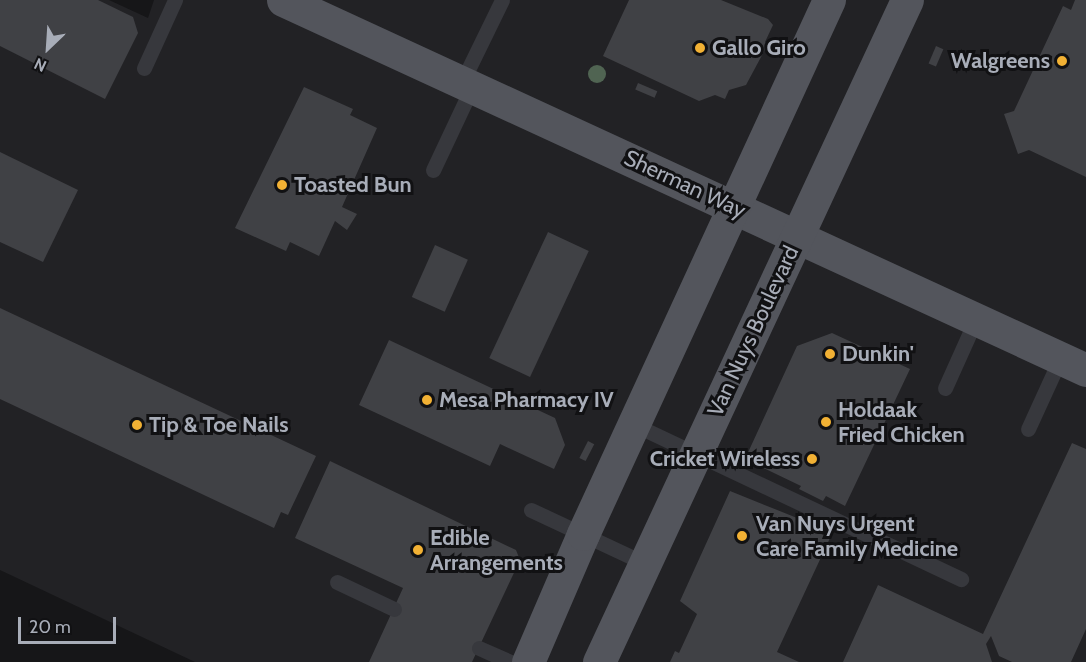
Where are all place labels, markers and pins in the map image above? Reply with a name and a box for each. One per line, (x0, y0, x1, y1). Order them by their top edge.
place label: Gallo Giro (712, 35, 806, 61)
marker: Gallo Giro (693, 41, 707, 55)
place label: Walgreens (951, 48, 1050, 74)
marker: Walgreens (1055, 54, 1069, 68)
place label: Toasted Bun (294, 172, 412, 198)
marker: Toasted Bun (275, 178, 289, 192)
place label: Dunkin' (842, 341, 914, 367)
marker: Dunkin' (823, 347, 837, 361)
place label: Mesa Pharmacy IV (439, 387, 614, 413)
marker: Mesa Pharmacy IV (420, 393, 434, 407)
place label: Holdaak Fried Chicken (838, 396, 965, 448)
place label: Tip & Toe Nails (149, 412, 289, 438)
marker: Holdaak Fried Chicken (819, 415, 833, 429)
marker: Tip & Toe Nails (130, 418, 144, 432)
place label: Cricket Wireless (650, 446, 800, 472)
marker: Cricket Wireless (805, 452, 819, 466)
place label: Van Nuys Urgent Care Family Medicine (756, 510, 958, 562)
place label: Edible Arrangements (430, 524, 563, 576)
marker: Van Nuys Urgent Care Family Medicine (733, 527, 751, 545)
marker: Edible Arrangements (411, 543, 425, 557)

